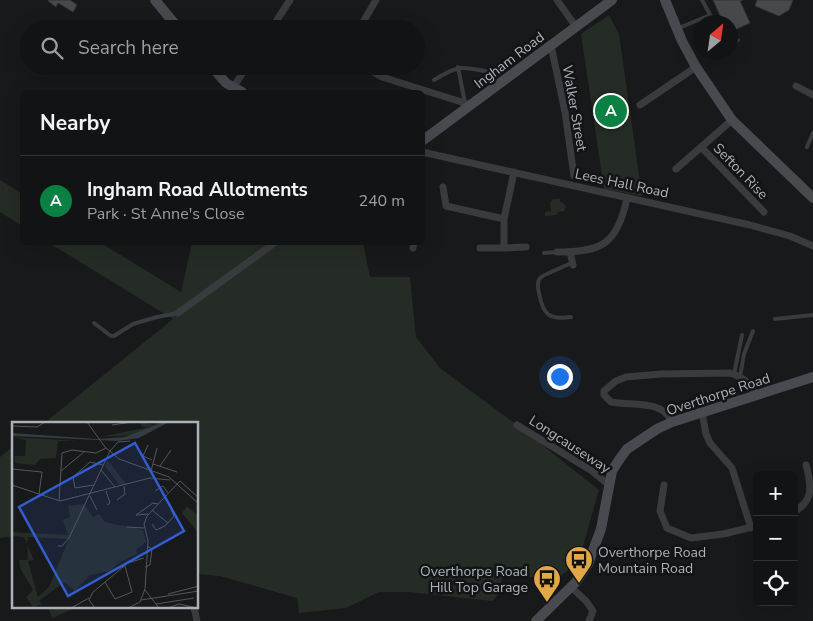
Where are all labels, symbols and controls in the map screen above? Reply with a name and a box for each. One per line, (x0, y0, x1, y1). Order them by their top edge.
north arrow (693, 15, 738, 60)
search box (20, 20, 425, 75)
street label: Ingham Road (470, 28, 548, 93)
icon: search (38, 34, 66, 62)
text: Search here (78, 35, 179, 61)
street label: Walker Street (558, 63, 591, 153)
pin: A (595, 92, 627, 130)
text: Nearby (40, 109, 110, 137)
street label: Sefton Rise (709, 139, 772, 204)
street label: Lees Hall Road (573, 164, 670, 203)
text: Ingham Road Allotments (87, 177, 308, 203)
text: A (50, 190, 62, 212)
text: 240 m (358, 190, 405, 212)
text: Park · St Anne's Close (87, 203, 245, 225)
your location (547, 364, 573, 390)
street label: Overthorpe Road (664, 369, 772, 420)
street label: Longcauseway (525, 411, 615, 478)
inset map (12, 422, 199, 608)
map controls (753, 471, 798, 606)
button: + (753, 471, 798, 516)
button: − (753, 516, 798, 561)
place label: Overthorpe Road Mountain Road (598, 543, 706, 578)
bus stop icon: Overthorpe Road Mountain Road (564, 545, 594, 584)
button: locate (753, 561, 798, 606)
place label: Overthorpe Road Hill Top Garage (420, 562, 528, 597)
bus stop icon: Overthorpe Road Hill Top Garage (532, 564, 562, 603)

